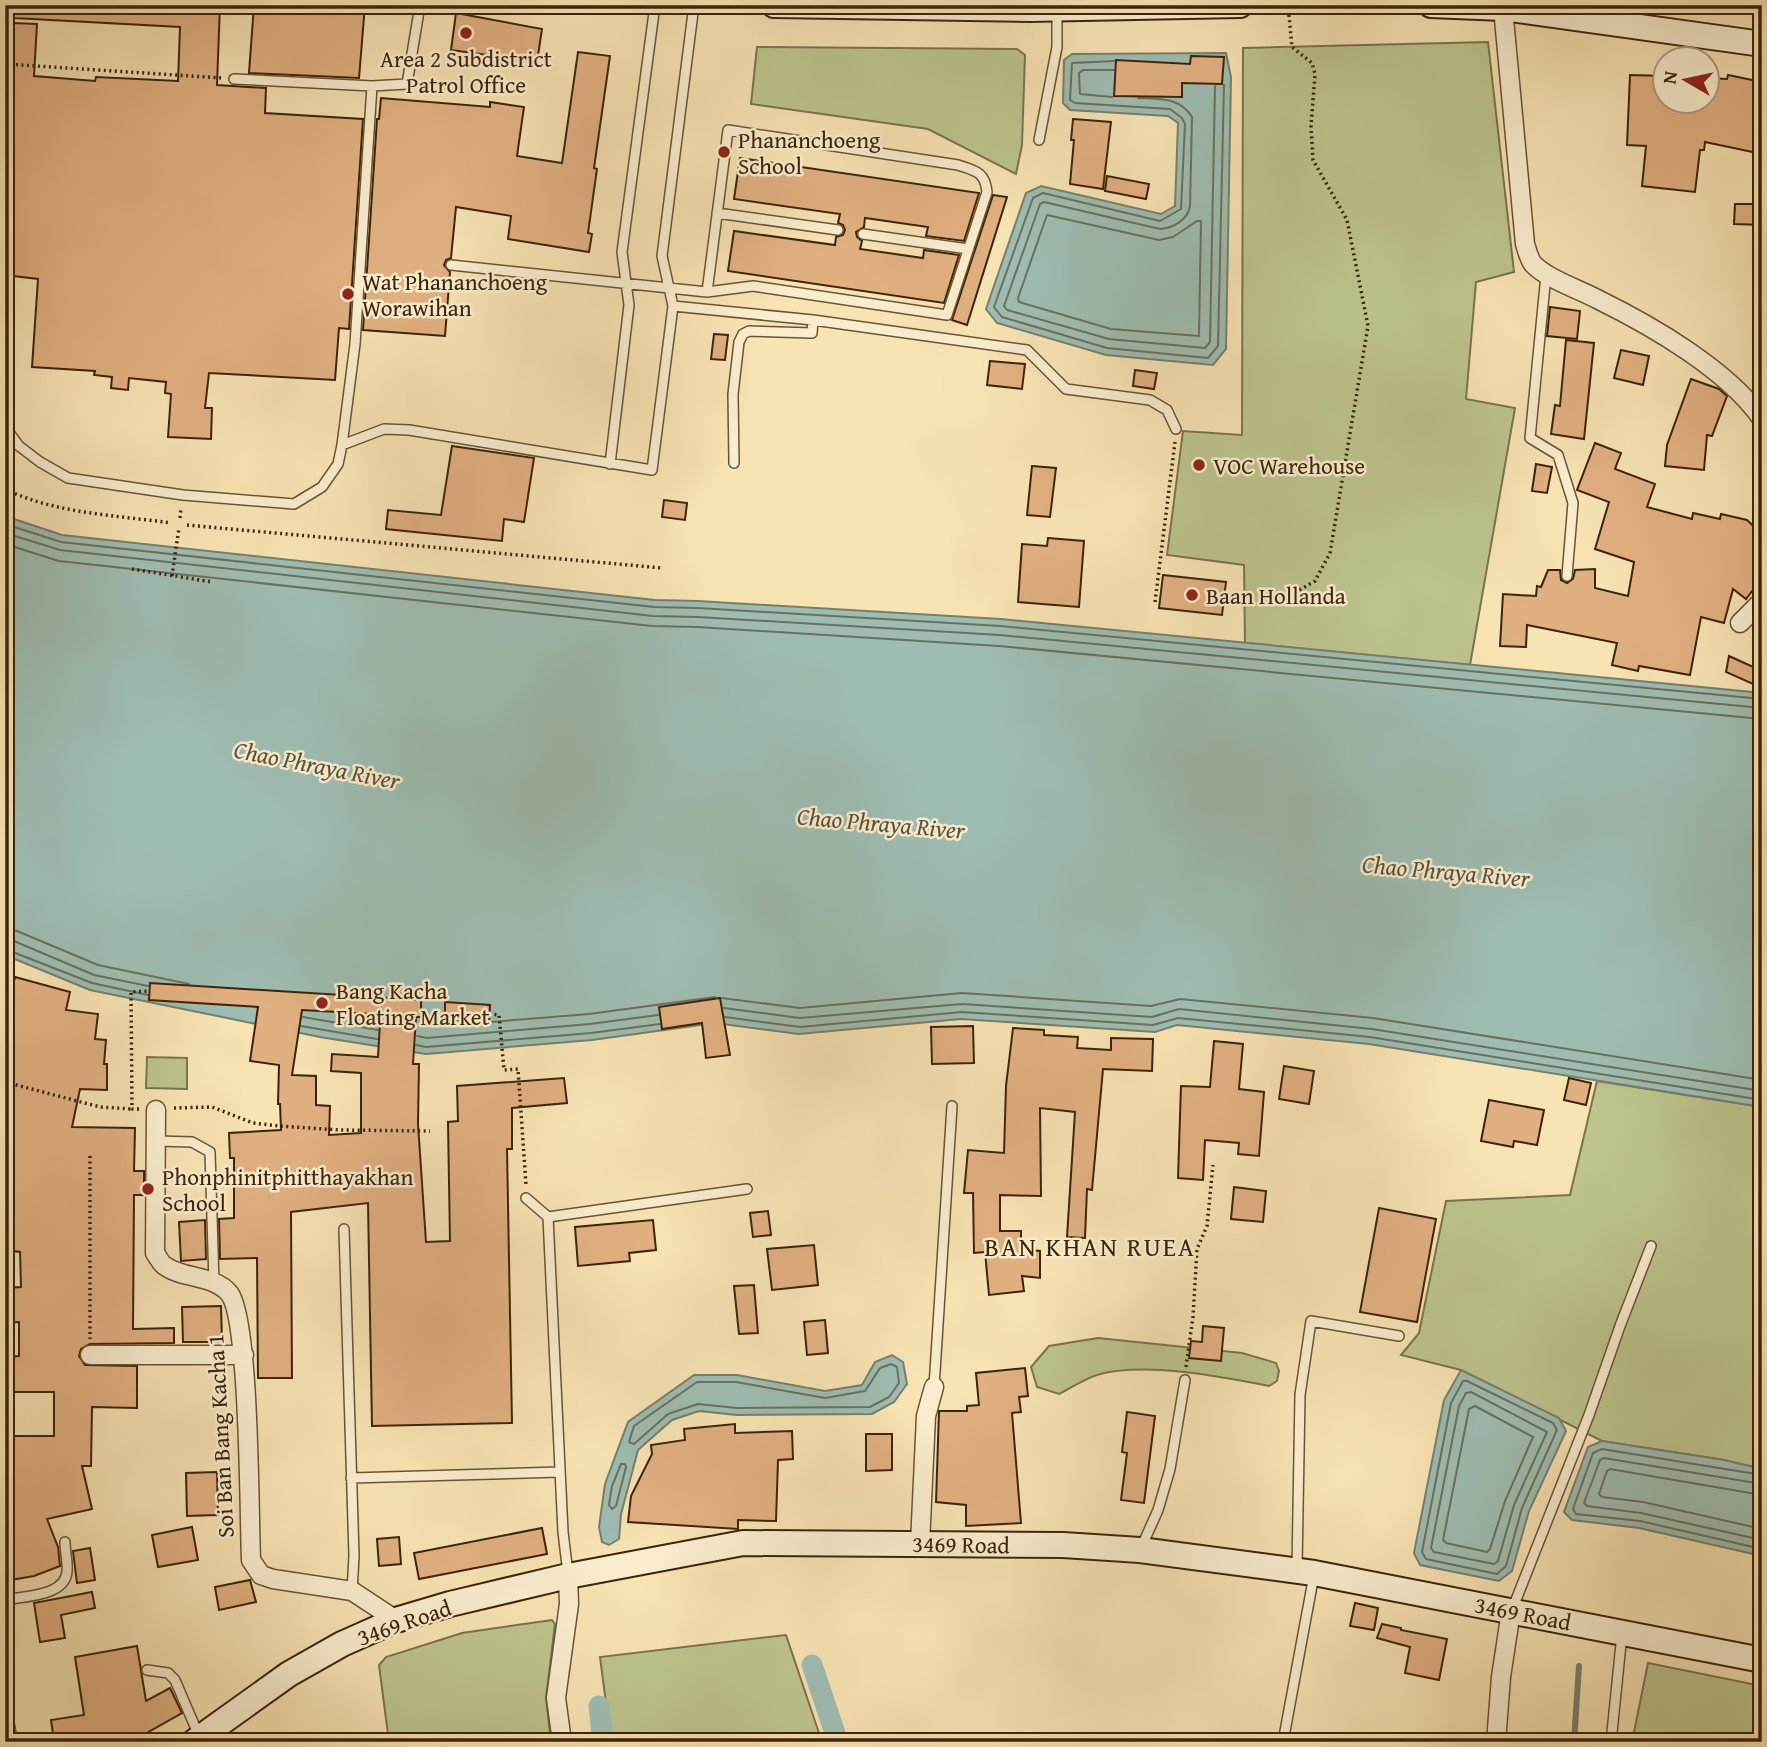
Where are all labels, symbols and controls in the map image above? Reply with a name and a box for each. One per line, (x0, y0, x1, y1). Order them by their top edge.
marker: Area 2 Subdistrict Patrol Office (458, 25, 474, 41)
place label: Area 2 Subdistrict Patrol Office (380, 42, 552, 101)
north arrow (1652, 46, 1722, 116)
text: N (1654, 69, 1684, 86)
place label: Phananchoeng School (738, 123, 881, 182)
marker: Phananchoeng School (716, 144, 732, 160)
place label: Wat Phananchoeng Worawihan (362, 265, 548, 324)
marker: Wat Phananchoeng Worawihan (340, 286, 356, 302)
place label: VOC Warehouse (1213, 449, 1365, 482)
marker: VOC Warehouse (1191, 457, 1207, 473)
place label: Baan Hollanda (1206, 579, 1346, 612)
marker: Baan Hollanda (1184, 587, 1200, 603)
water label: Chao Phraya River (231, 732, 404, 798)
water label: Chao Phraya River (796, 798, 967, 848)
water label: Chao Phraya River (1361, 846, 1532, 896)
place label: Bang Kacha Floating Market (336, 974, 490, 1033)
marker: Bang Kacha Floating Market (314, 995, 330, 1011)
place label: Phonphinitphitthayakhan School (162, 1160, 413, 1219)
marker: Phonphinitphitthayakhan School (140, 1181, 156, 1197)
district label: BAN KHAN RUEA (984, 1227, 1196, 1266)
street label: Soi Ban Bang Kacha 1 (198, 1333, 242, 1539)
street label: 3469 Road (912, 1527, 1011, 1561)
street label: 3469 Road (1472, 1588, 1575, 1639)
street label: 3469 Road (353, 1590, 456, 1653)

